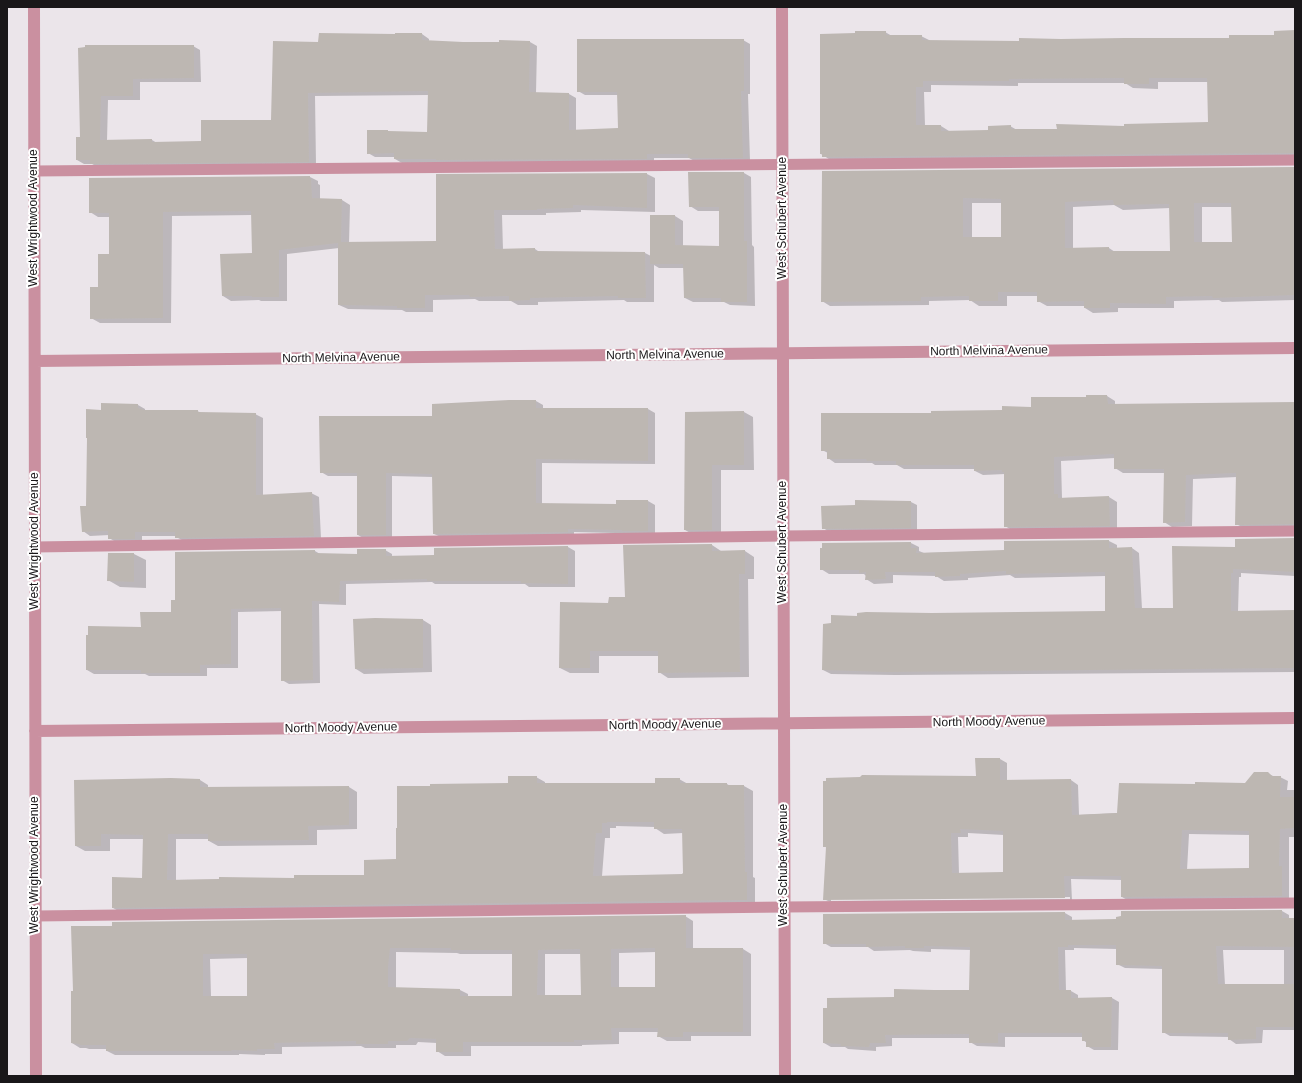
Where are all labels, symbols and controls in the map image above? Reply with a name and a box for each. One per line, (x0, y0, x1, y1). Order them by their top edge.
street label: West Wrightwood Avenue (27, 149, 41, 287)
street label: West Schubert Avenue (776, 157, 790, 279)
street label: North Melvina Avenue (930, 343, 1048, 359)
street label: North Melvina Avenue (606, 347, 724, 363)
street label: North Melvina Avenue (282, 350, 400, 366)
street label: West Wrightwood Avenue (28, 472, 42, 610)
street label: West Schubert Avenue (776, 481, 790, 603)
street label: North Moody Avenue (933, 714, 1045, 730)
street label: North Moody Avenue (609, 717, 721, 733)
street label: North Moody Avenue (285, 720, 397, 736)
street label: West Wrightwood Avenue (28, 796, 42, 934)
street label: West Schubert Avenue (777, 804, 791, 926)

